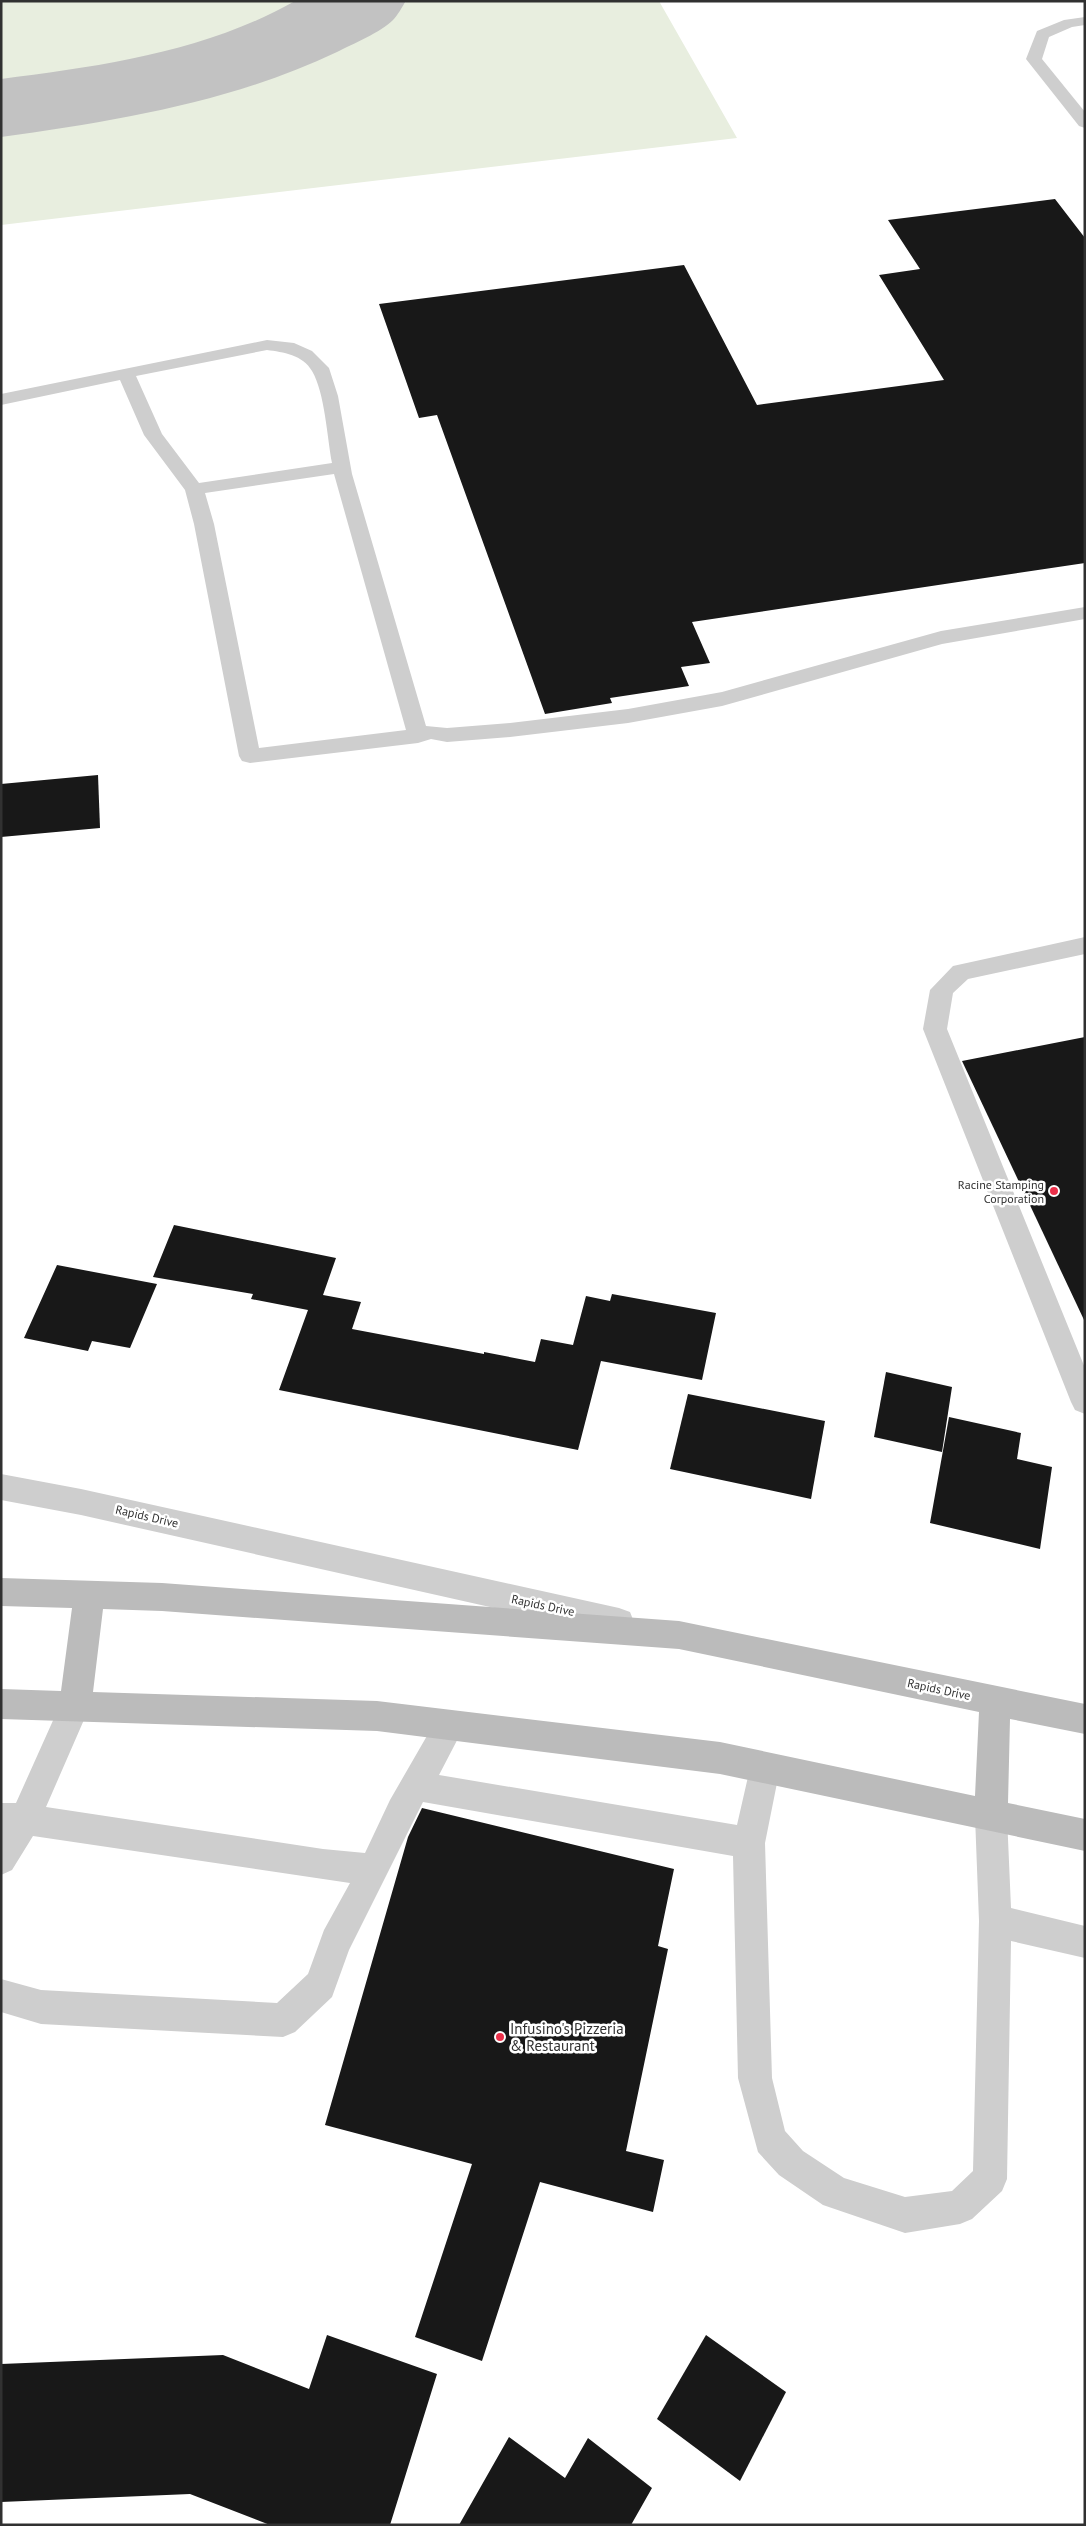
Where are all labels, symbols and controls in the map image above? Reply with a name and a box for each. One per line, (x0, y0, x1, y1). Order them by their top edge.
place label: Racine Stamping Corporation (958, 1177, 1044, 1206)
marker: Racine Stamping Corporation (1048, 1185, 1060, 1197)
street label: Rapids Drive (114, 1501, 180, 1531)
street label: Rapids Drive (510, 1591, 576, 1619)
street label: Rapids Drive (906, 1675, 972, 1703)
place label: Infusino's Pizzeria & Restaurant (510, 2019, 624, 2055)
marker: Infusino's Pizzeria & Restaurant (494, 2031, 506, 2043)

